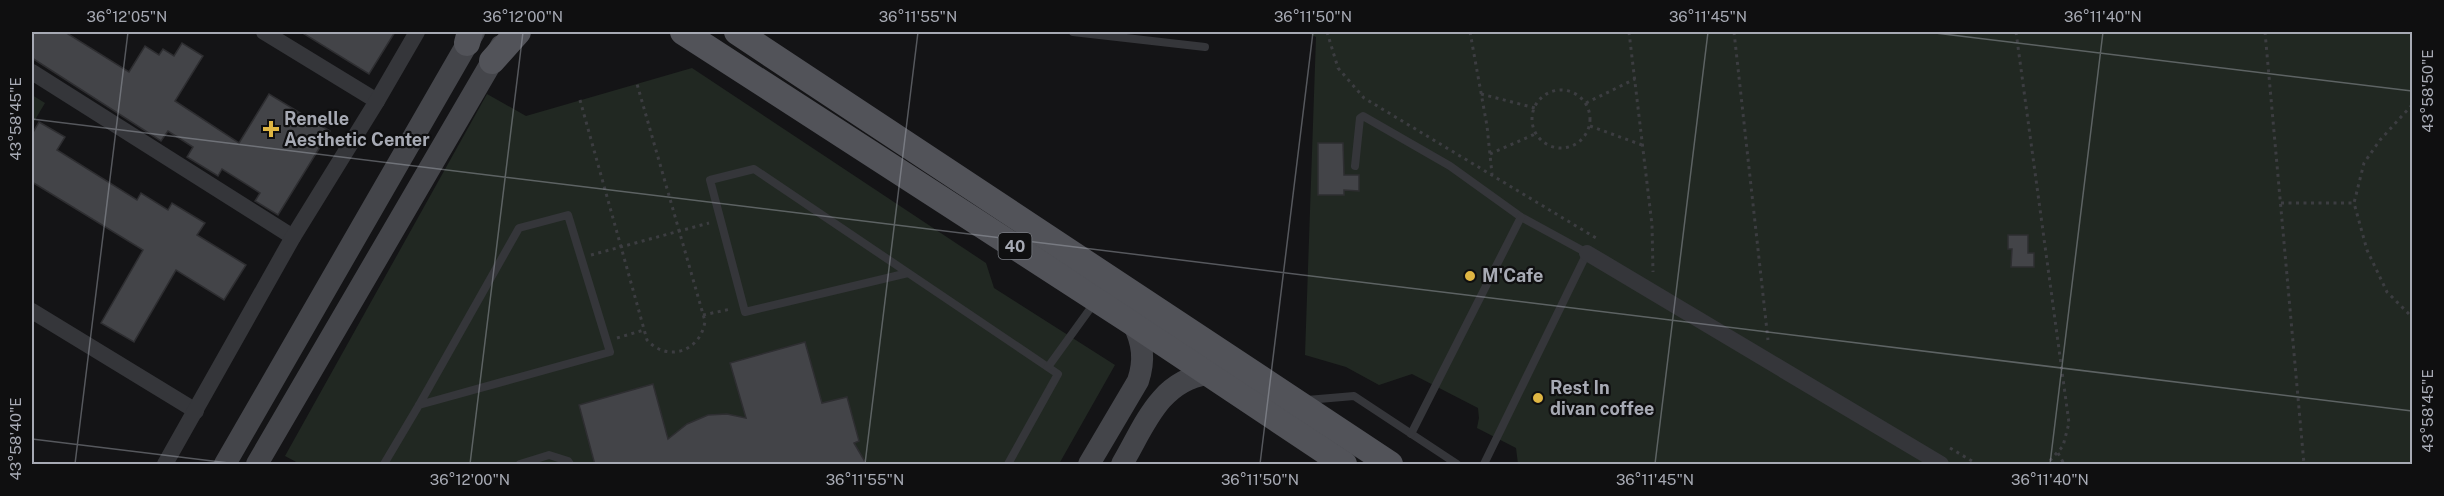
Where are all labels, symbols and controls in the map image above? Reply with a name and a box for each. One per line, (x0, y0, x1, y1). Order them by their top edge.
text: 36°12'05"N (87, 8, 167, 25)
text: 36°12'00"N (483, 8, 563, 25)
text: 36°11'55"N (879, 8, 957, 25)
text: 36°11'50"N (1274, 8, 1352, 25)
text: 36°11'45"N (1669, 8, 1747, 25)
text: 36°11'40"N (2064, 8, 2142, 25)
text: 43°58'50"E (2419, 49, 2436, 133)
text: 43°58'45"E (7, 77, 24, 161)
place label: Renelle Aesthetic Center (284, 108, 430, 150)
marker: Renelle Aesthetic Center (262, 120, 280, 138)
road number: 40 (998, 233, 1032, 259)
place label: M'Cafe (1482, 265, 1543, 286)
marker: M'Cafe (1463, 269, 1477, 283)
text: 43°58'45"E (2419, 369, 2436, 453)
place label: Rest In divan coffee (1550, 377, 1654, 419)
marker: Rest In divan coffee (1531, 391, 1545, 405)
text: 43°58'40"E (7, 397, 24, 481)
text: 36°12'00"N (430, 471, 510, 488)
text: 36°11'55"N (826, 471, 904, 488)
text: 36°11'50"N (1221, 471, 1299, 488)
text: 36°11'45"N (1616, 471, 1694, 488)
text: 36°11'40"N (2011, 471, 2089, 488)

